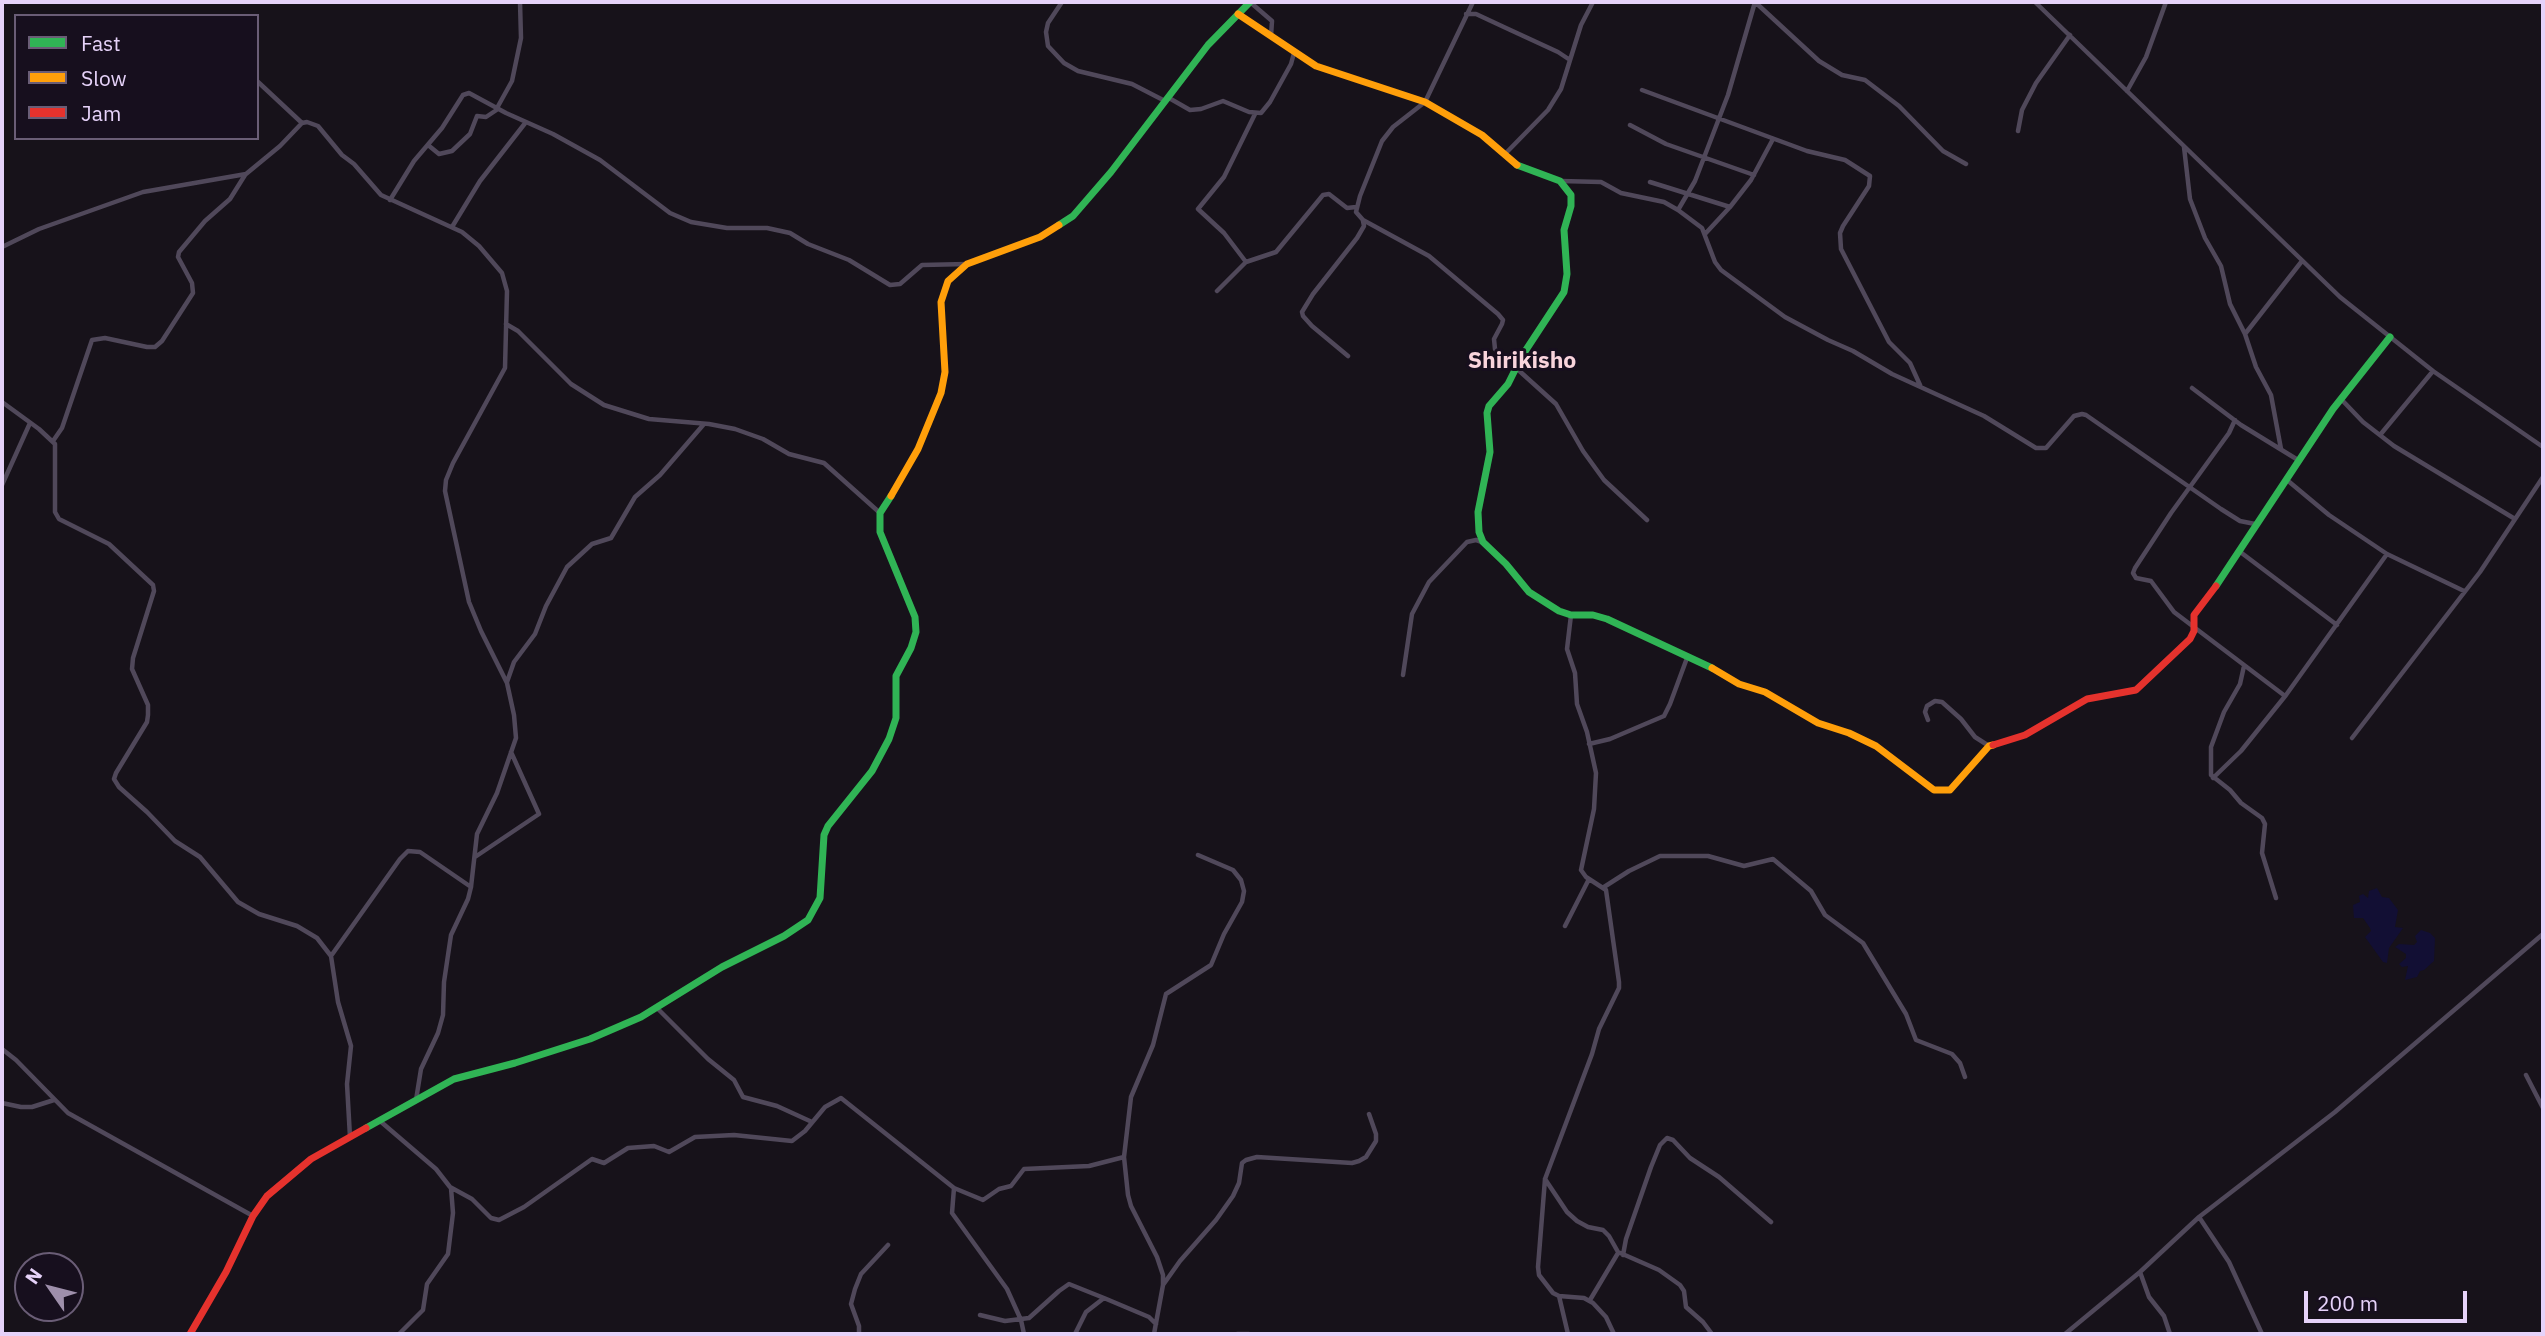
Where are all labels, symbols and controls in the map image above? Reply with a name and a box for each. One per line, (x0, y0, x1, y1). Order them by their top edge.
legend (14, 14, 259, 140)
text: Fast (81, 29, 121, 57)
text: Slow (81, 64, 127, 92)
text: Jam (81, 99, 121, 127)
district label: Shirikisho (1468, 347, 1576, 375)
north arrow (14, 1252, 84, 1322)
text: N (20, 1264, 47, 1289)
scale bar (2307, 1276, 2470, 1320)
text: 200 m (2317, 1289, 2378, 1317)

